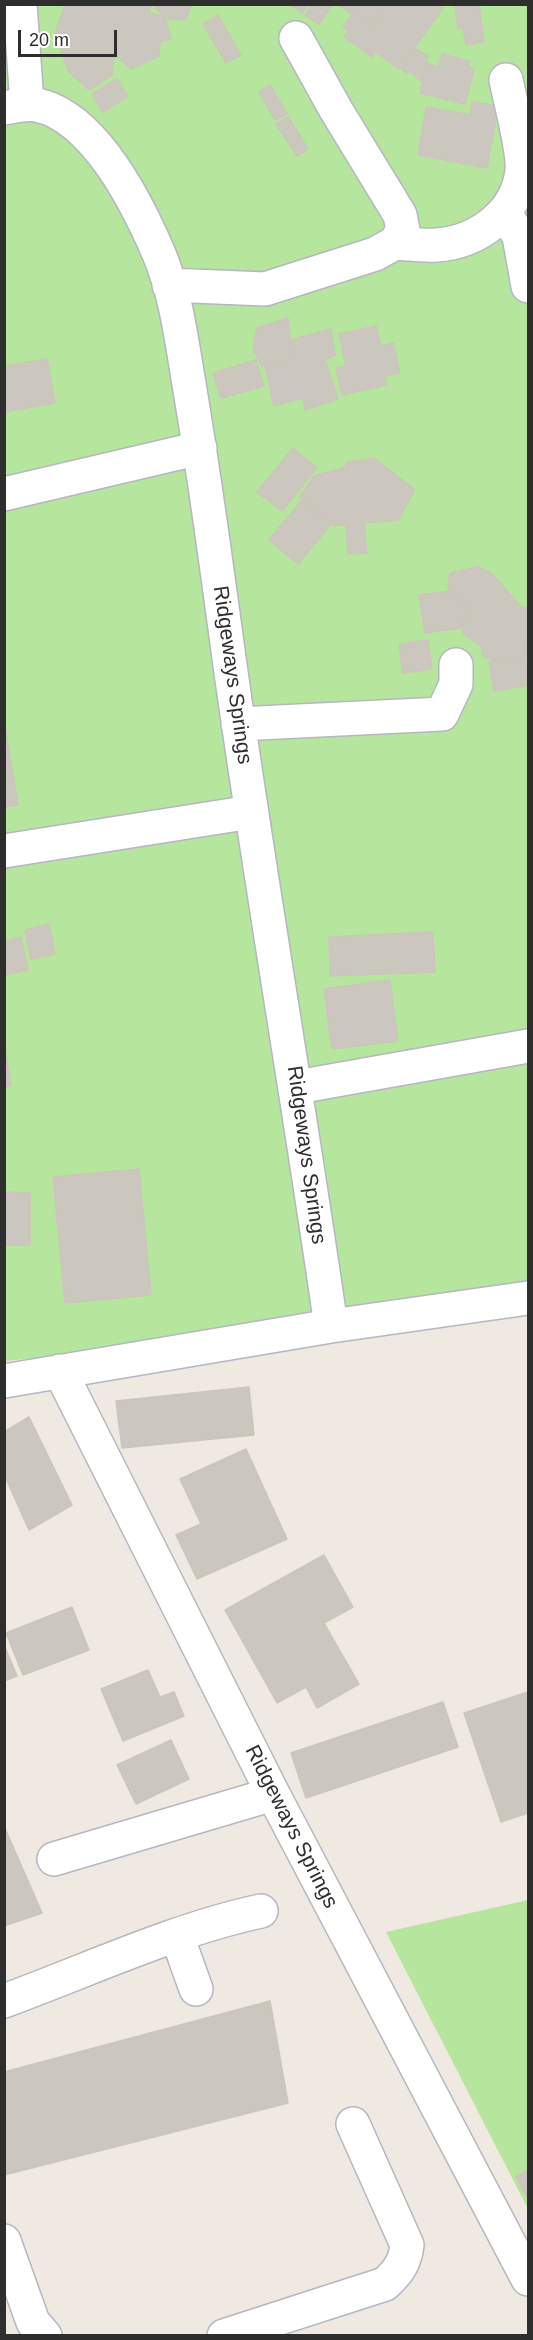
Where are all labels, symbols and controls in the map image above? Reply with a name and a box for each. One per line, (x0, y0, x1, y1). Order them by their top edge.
scale bar (21, 18, 120, 56)
text: 20 m (29, 30, 69, 50)
street label: Ridgeways Springs (207, 584, 257, 766)
street label: Ridgeways Springs (281, 1064, 331, 1246)
street label: Ridgeways Springs (239, 1741, 343, 1913)

